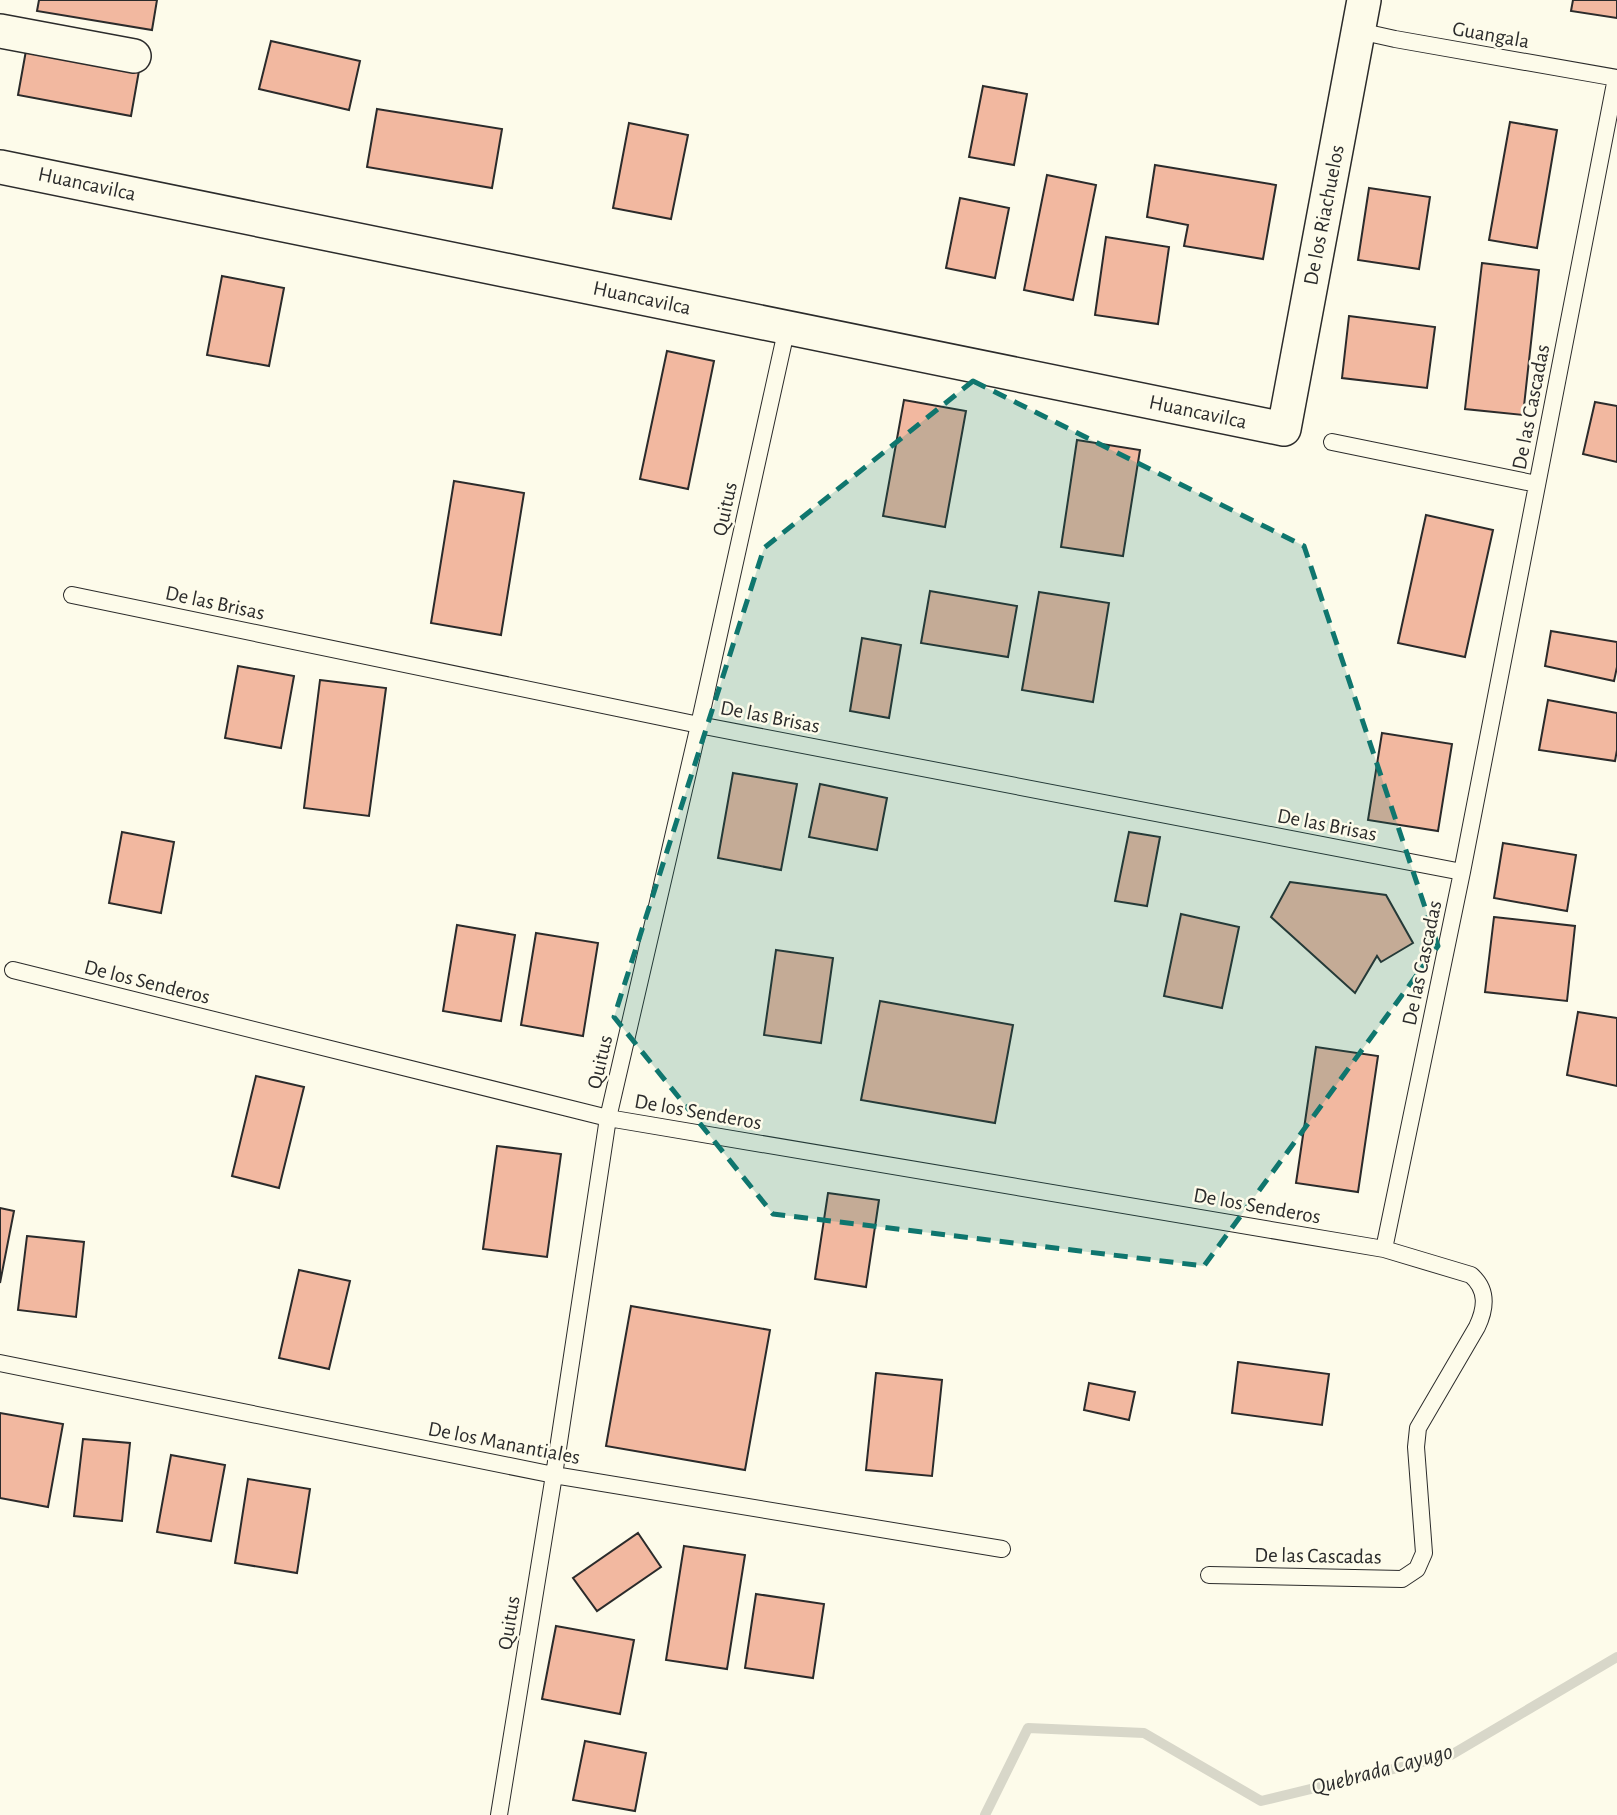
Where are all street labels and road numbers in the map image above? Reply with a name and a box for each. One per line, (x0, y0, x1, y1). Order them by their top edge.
street label: Guangala (1451, 18, 1531, 52)
street label: De los Riachuelos (1300, 143, 1348, 287)
street label: Huancavilca (36, 163, 138, 205)
street label: Huancavilca (591, 277, 693, 319)
street label: De las Cascadas (1509, 343, 1553, 471)
street label: Huancavilca (1147, 391, 1249, 433)
street label: Quitus (709, 480, 741, 538)
street label: De las Brisas (163, 582, 267, 624)
street label: De las Brisas (718, 697, 822, 737)
street label: De las Brisas (1275, 805, 1379, 845)
street label: De las Cascadas (1399, 899, 1445, 1027)
street label: De los Senderos (82, 956, 212, 1008)
street label: Quitus (584, 1033, 616, 1091)
street label: De los Senderos (633, 1090, 763, 1134)
street label: De los Senderos (1192, 1184, 1322, 1228)
street label: De los Manantiales (426, 1418, 582, 1468)
street label: De las Cascadas (1254, 1544, 1382, 1568)
street label: Quitus (494, 1594, 524, 1652)

